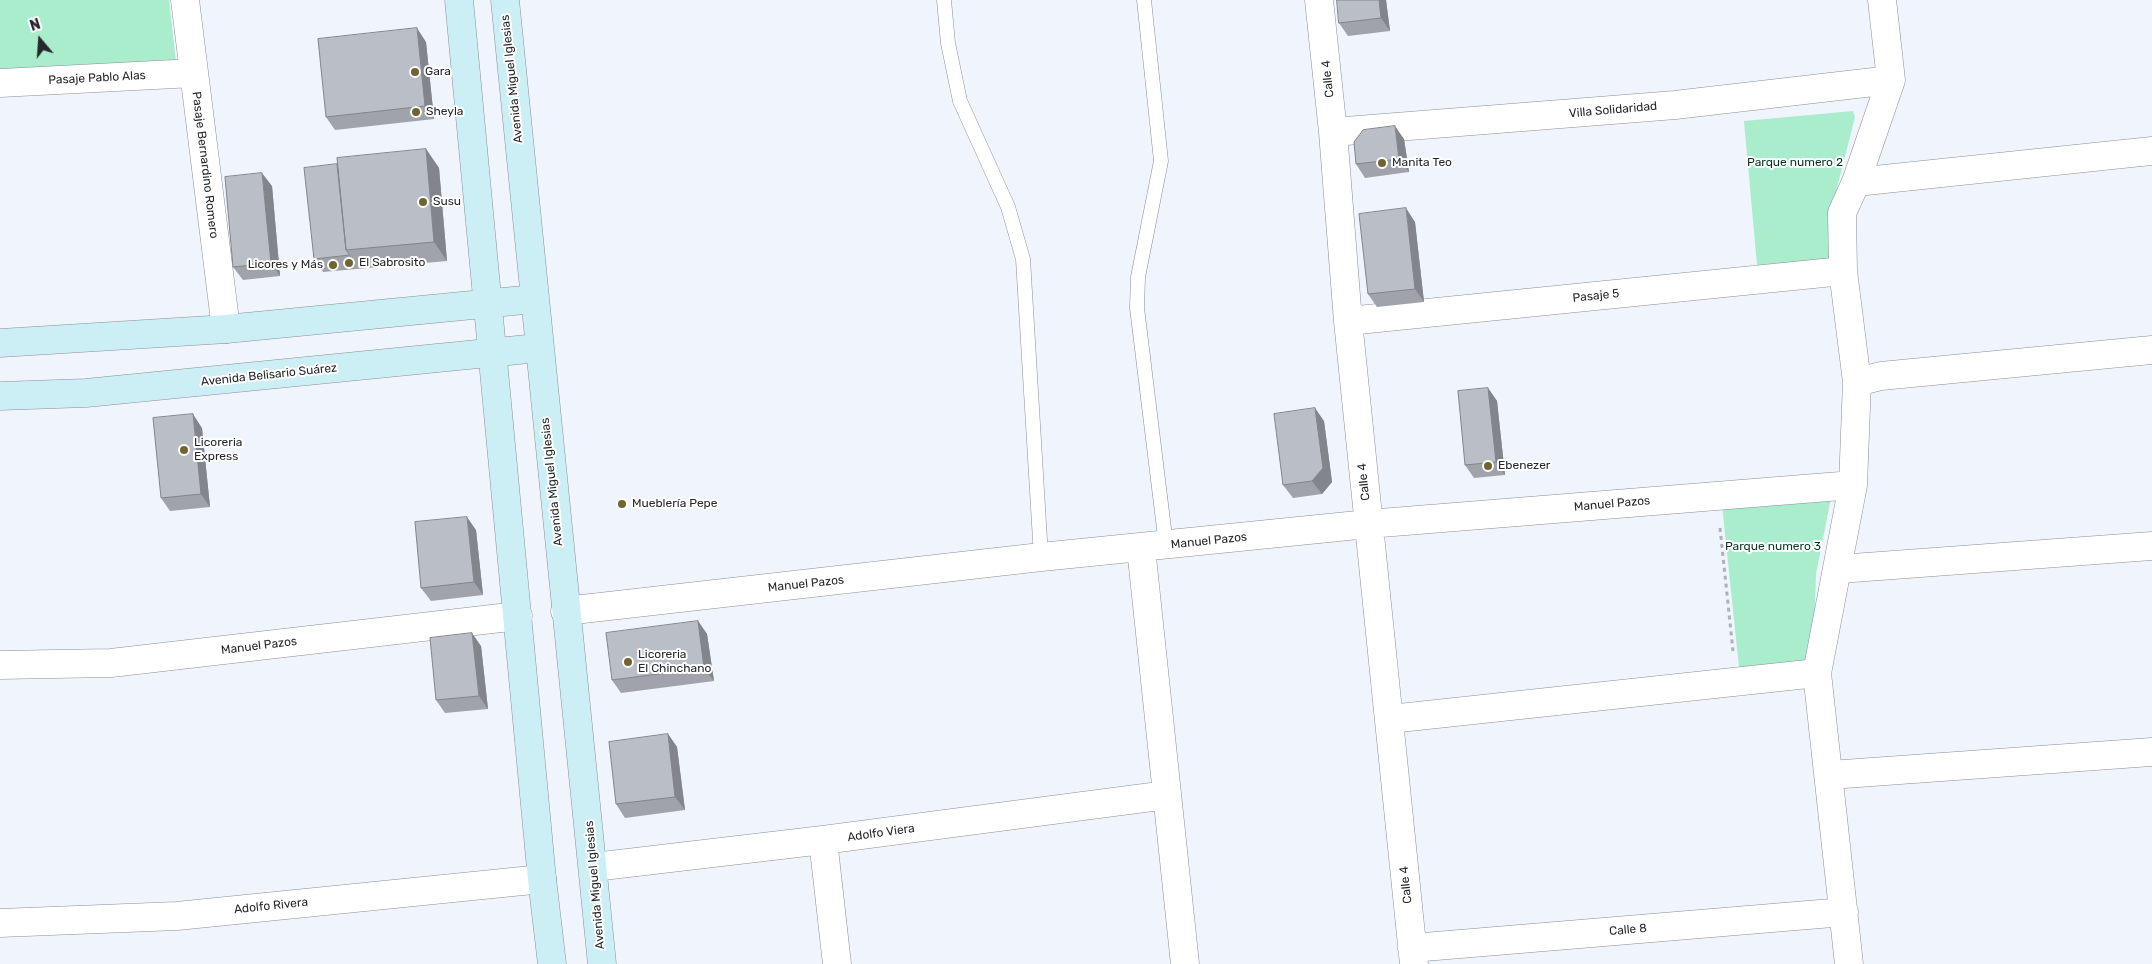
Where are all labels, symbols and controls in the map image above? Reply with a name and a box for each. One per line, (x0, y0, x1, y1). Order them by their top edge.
street label: Avenida Miguel Iglesias (498, 14, 526, 144)
north arrow (15, 15, 65, 65)
text: N (28, 16, 43, 35)
street label: Calle 4 (1319, 60, 1337, 98)
place label: Gara (425, 65, 451, 79)
marker: Gara (409, 66, 421, 78)
street label: Pasaje Pablo Alas (48, 68, 146, 88)
street label: Pasaje Bernardino Romero (189, 91, 221, 239)
street label: Villa Solidaridad (1568, 99, 1658, 121)
place label: Sheyla (426, 105, 463, 119)
marker: Sheyla (410, 106, 422, 118)
place label: Manita Teo (1392, 156, 1452, 170)
park label: Parque numero 2 (1747, 156, 1843, 170)
marker: Manita Teo (1376, 157, 1388, 169)
place label: Susu (433, 195, 461, 209)
marker: Susu (417, 196, 429, 208)
place label: El Sabrosito (359, 256, 425, 270)
marker: El Sabrosito (343, 257, 355, 269)
place label: Licores y Más (248, 258, 323, 272)
marker: Licores y Más (327, 259, 339, 271)
street label: Pasaje 5 (1572, 286, 1620, 306)
street label: Avenida Belisario Suárez (200, 361, 338, 389)
street label: Avenida Miguel Iglesias (538, 417, 566, 547)
place label: Licoreria Express (194, 436, 242, 464)
marker: Licoreria Express (178, 444, 190, 456)
place label: Ebenezer (1498, 459, 1550, 473)
marker: Ebenezer (1482, 460, 1494, 472)
street label: Calle 4 (1355, 463, 1373, 501)
street label: Manuel Pazos (1573, 493, 1651, 515)
place label: Mueblería Pepe (632, 497, 717, 511)
marker: Mueblería Pepe (616, 498, 628, 510)
street label: Manuel Pazos (1170, 530, 1248, 552)
park label: Parque numero 3 (1725, 540, 1821, 554)
street label: Manuel Pazos (767, 573, 845, 595)
street label: Manuel Pazos (220, 634, 298, 658)
place label: Licoreria El Chinchano (638, 648, 711, 676)
marker: Licoreria El Chinchano (622, 656, 634, 668)
street label: Avenida Miguel Iglesias (582, 820, 608, 950)
street label: Adolfo Viera (846, 821, 916, 845)
street label: Calle 4 (1397, 866, 1415, 904)
street label: Adolfo Rivera (233, 895, 309, 917)
street label: Calle 8 (1609, 921, 1647, 939)

